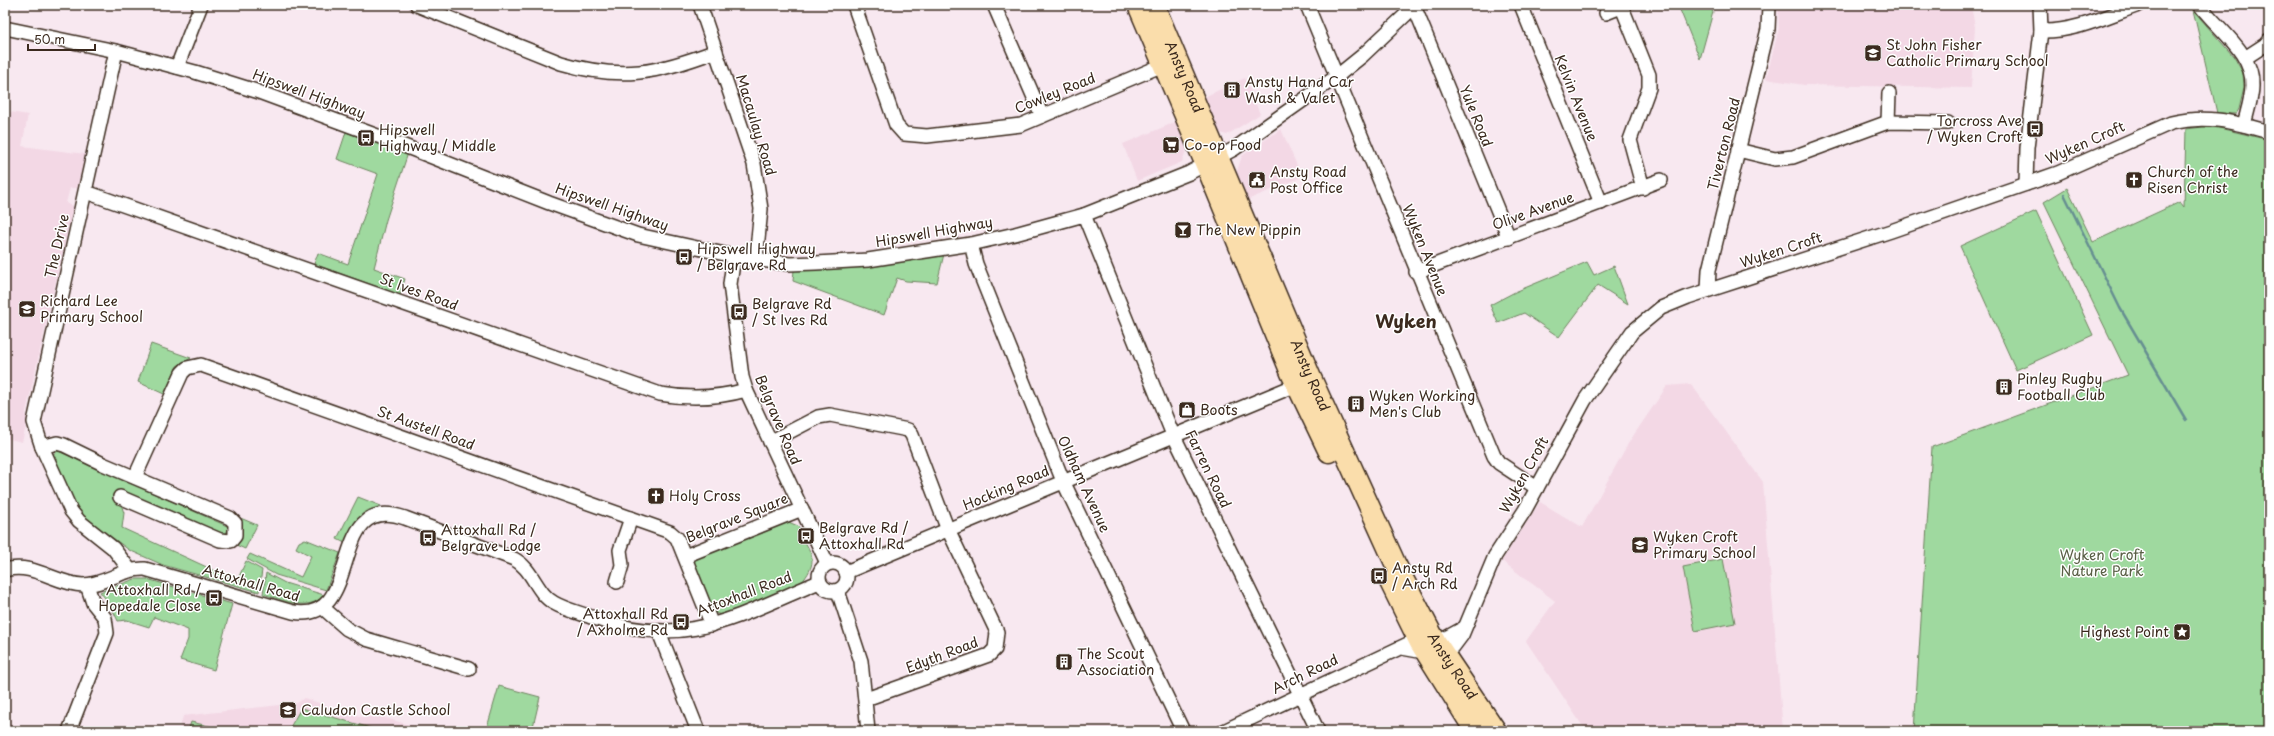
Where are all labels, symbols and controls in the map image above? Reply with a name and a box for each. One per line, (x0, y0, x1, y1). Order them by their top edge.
scale bar (28, 26, 95, 52)
text: 50 m (34, 30, 65, 48)
place label: St John Fisher Catholic Primary School (1886, 34, 2049, 71)
street label: Ansty Road (1160, 37, 1209, 116)
school or university icon: St John Fisher Catholic Primary School (1863, 43, 1883, 63)
street label: Kelvin Avenue (1550, 51, 1603, 145)
street label: Hipswell Highway (250, 63, 369, 124)
street label: Cowley Road (1011, 67, 1098, 118)
place label: Ansty Hand Car Wash & Valet (1245, 71, 1354, 108)
street label: Macaulay Road (731, 72, 782, 178)
building icon: Ansty Hand Car Wash & Valet (1222, 80, 1242, 100)
street label: Yule Road (1455, 82, 1498, 150)
street label: Tiverton Road (1702, 95, 1745, 193)
place label: Torcross Ave / Wyken Croft (1927, 110, 2022, 147)
street label: Wyken Croft (2042, 116, 2128, 169)
place label: Hipswell Highway / Middle (379, 119, 497, 156)
bus stop icon: Torcross Ave / Wyken Croft (2025, 119, 2045, 139)
bus stop icon: Hipswell Highway / Middle (356, 128, 376, 148)
place label: Co-op Food (1184, 134, 1261, 155)
supermarket icon: Co-op Food (1161, 135, 1181, 155)
place label: Ansty Road Post Office (1270, 161, 1347, 198)
place label: Church of the Risen Christ (2147, 161, 2238, 198)
public building icon: Ansty Road Post Office (1247, 170, 1267, 190)
church icon: Church of the Risen Christ (2124, 170, 2144, 190)
street label: Hipswell Highway (553, 177, 672, 236)
street label: Olive Avenue (1489, 186, 1577, 235)
street label: Wyken Avenue (1397, 201, 1454, 299)
street label: Hipswell Highway (874, 211, 994, 252)
street label: The Drive (39, 212, 74, 280)
place label: The New Pippin (1196, 219, 1301, 240)
bar icon: The New Pippin (1173, 220, 1193, 240)
street label: Wyken Croft (1737, 226, 1825, 273)
place label: Hipswell Highway / Belgrave Rd (697, 238, 816, 275)
bus stop icon: Hipswell Highway / Belgrave Rd (674, 247, 694, 267)
street label: St Ives Road (377, 268, 461, 315)
place label: Richard Lee Primary School (40, 290, 143, 327)
place label: Belgrave Rd / St Ives Rd (752, 293, 832, 330)
school or university icon: Richard Lee Primary School (17, 299, 37, 319)
bus stop icon: Belgrave Rd / St Ives Rd (729, 302, 749, 322)
district label: Wyken (1375, 307, 1437, 334)
street label: Ansty Road (1286, 336, 1336, 415)
place label: Pinley Rugby Football Club (2017, 368, 2105, 405)
street label: Belgrave Road (750, 372, 807, 468)
building icon: Pinley Rugby Football Club (1994, 377, 2014, 397)
place label: Wyken Working Men's Club (1369, 385, 1475, 422)
building icon: Wyken Working Men's Club (1346, 394, 1366, 414)
place label: Boots (1200, 399, 1238, 420)
street label: St Austell Road (374, 400, 478, 455)
shop icon: Boots (1177, 400, 1197, 420)
street label: Farren Road (1180, 426, 1236, 511)
street label: Oldham Avenue (1053, 432, 1116, 536)
street label: Wyken Croft (1494, 432, 1553, 517)
street label: Hocking Road (959, 460, 1052, 515)
place label: Holy Cross (669, 485, 741, 506)
church icon: Holy Cross (646, 486, 666, 506)
street label: Belgrave Square (682, 487, 791, 548)
place label: Belgrave Rd / Attoxhall Rd (819, 517, 909, 554)
place label: Attoxhall Rd / Belgrave Lodge (441, 519, 541, 556)
bus stop icon: Belgrave Rd / Attoxhall Rd (796, 526, 816, 546)
place label: Wyken Croft Primary School (1653, 526, 1756, 563)
bus stop icon: Attoxhall Rd / Belgrave Lodge (418, 528, 438, 548)
school or university icon: Wyken Croft Primary School (1630, 535, 1650, 555)
park label: Wyken Croft Nature Park (2059, 544, 2145, 581)
place label: Ansty Rd / Arch Rd (1392, 557, 1458, 594)
street label: Attoxhall Road (200, 559, 303, 607)
street label: Attoxhall Road (693, 566, 795, 621)
bus stop icon: Ansty Rd / Arch Rd (1369, 566, 1389, 586)
place label: Attoxhall Rd / Hopedale Close (98, 579, 201, 616)
bus stop icon: Attoxhall Rd / Hopedale Close (204, 588, 224, 608)
place label: Attoxhall Rd / Axholme Rd (577, 603, 668, 640)
bus stop icon: Attoxhall Rd / Axholme Rd (671, 612, 691, 632)
place label: Highest Point (2080, 621, 2169, 642)
place icon: Highest Point (2172, 622, 2192, 642)
street label: Ansty Road (1423, 629, 1483, 704)
street label: Edyth Road (902, 631, 981, 678)
place label: The Scout Association (1077, 643, 1154, 680)
street label: Arch Road (1268, 648, 1341, 699)
building icon: The Scout Association (1054, 652, 1074, 672)
place label: Caludon Castle School (301, 699, 451, 720)
school or university icon: Caludon Castle School (278, 700, 298, 720)

